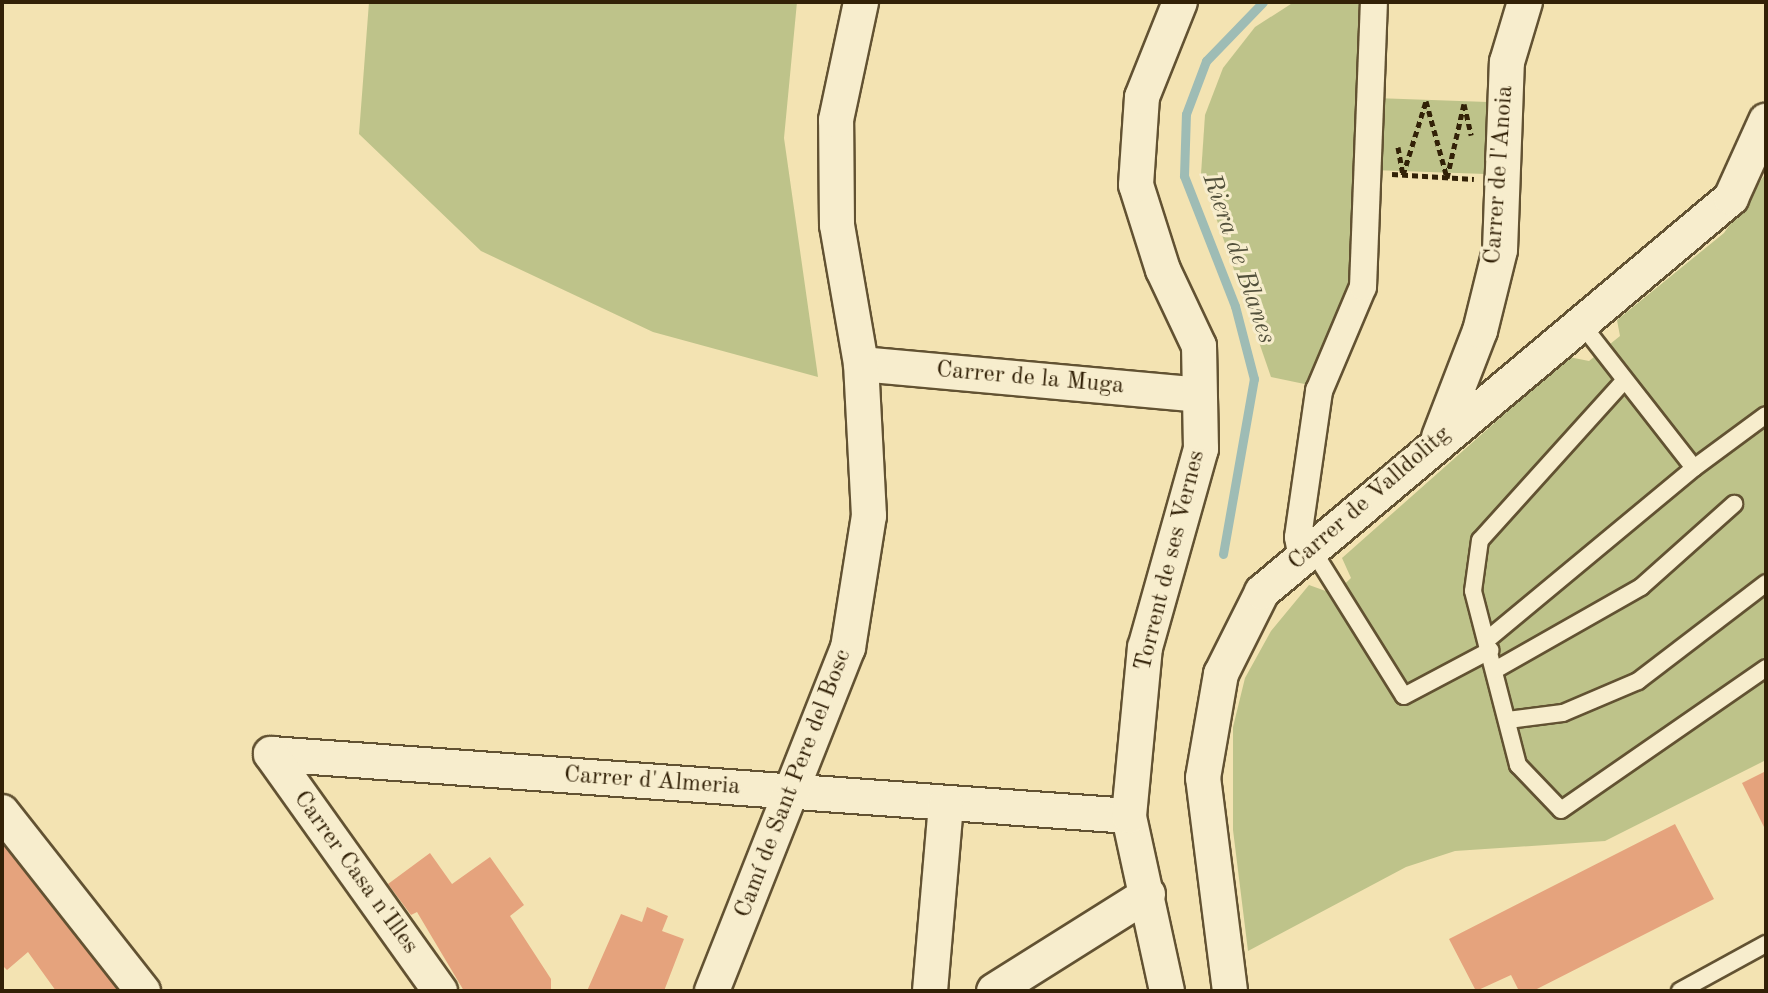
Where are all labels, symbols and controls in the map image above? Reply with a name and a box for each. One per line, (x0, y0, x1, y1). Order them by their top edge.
street label: Carrer de l'Anoia (1479, 85, 1521, 265)
water label: Riera de Blanes (1194, 170, 1282, 348)
street label: Carrer de la Muga (935, 356, 1125, 402)
street label: Carrer de Valldolitg (1283, 421, 1457, 577)
street label: Torrent de ses Vernes (1130, 448, 1212, 674)
street label: Camí de Sant Pere del Bosc (729, 646, 859, 922)
street label: Carrer d'Almeria (563, 761, 741, 803)
street label: Carrer Casa n'Illes (286, 786, 424, 960)

